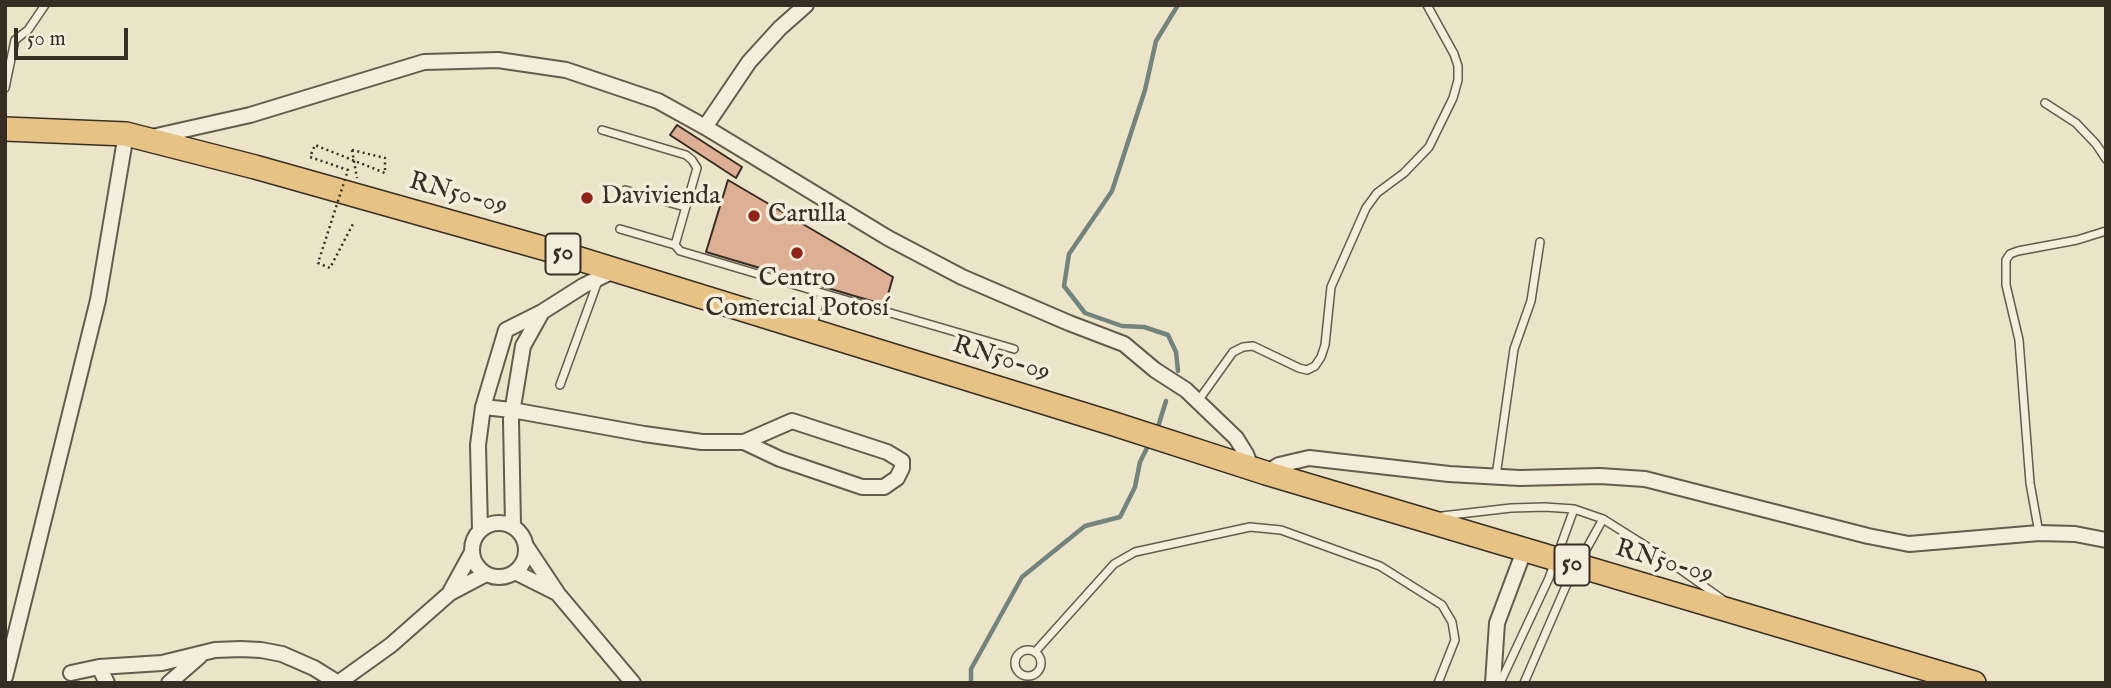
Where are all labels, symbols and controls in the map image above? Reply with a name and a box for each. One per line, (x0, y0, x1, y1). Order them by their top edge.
scale bar (18, 14, 131, 58)
text: 50 m (27, 26, 66, 53)
street label: RN50-09 (405, 167, 511, 223)
place label: Davivienda (601, 182, 720, 214)
marker: Davivienda (579, 190, 595, 206)
place label: Carulla (768, 200, 846, 232)
marker: Carulla (746, 208, 762, 224)
road number: 50 (546, 233, 580, 274)
marker: Centro Comercial Potosí (789, 245, 805, 261)
place label: Centro Comercial Potosí (705, 264, 889, 326)
street label: RN50-09 (948, 330, 1054, 390)
street label: RN50-09 (1611, 534, 1717, 592)
road number: 50 (1554, 544, 1590, 586)

